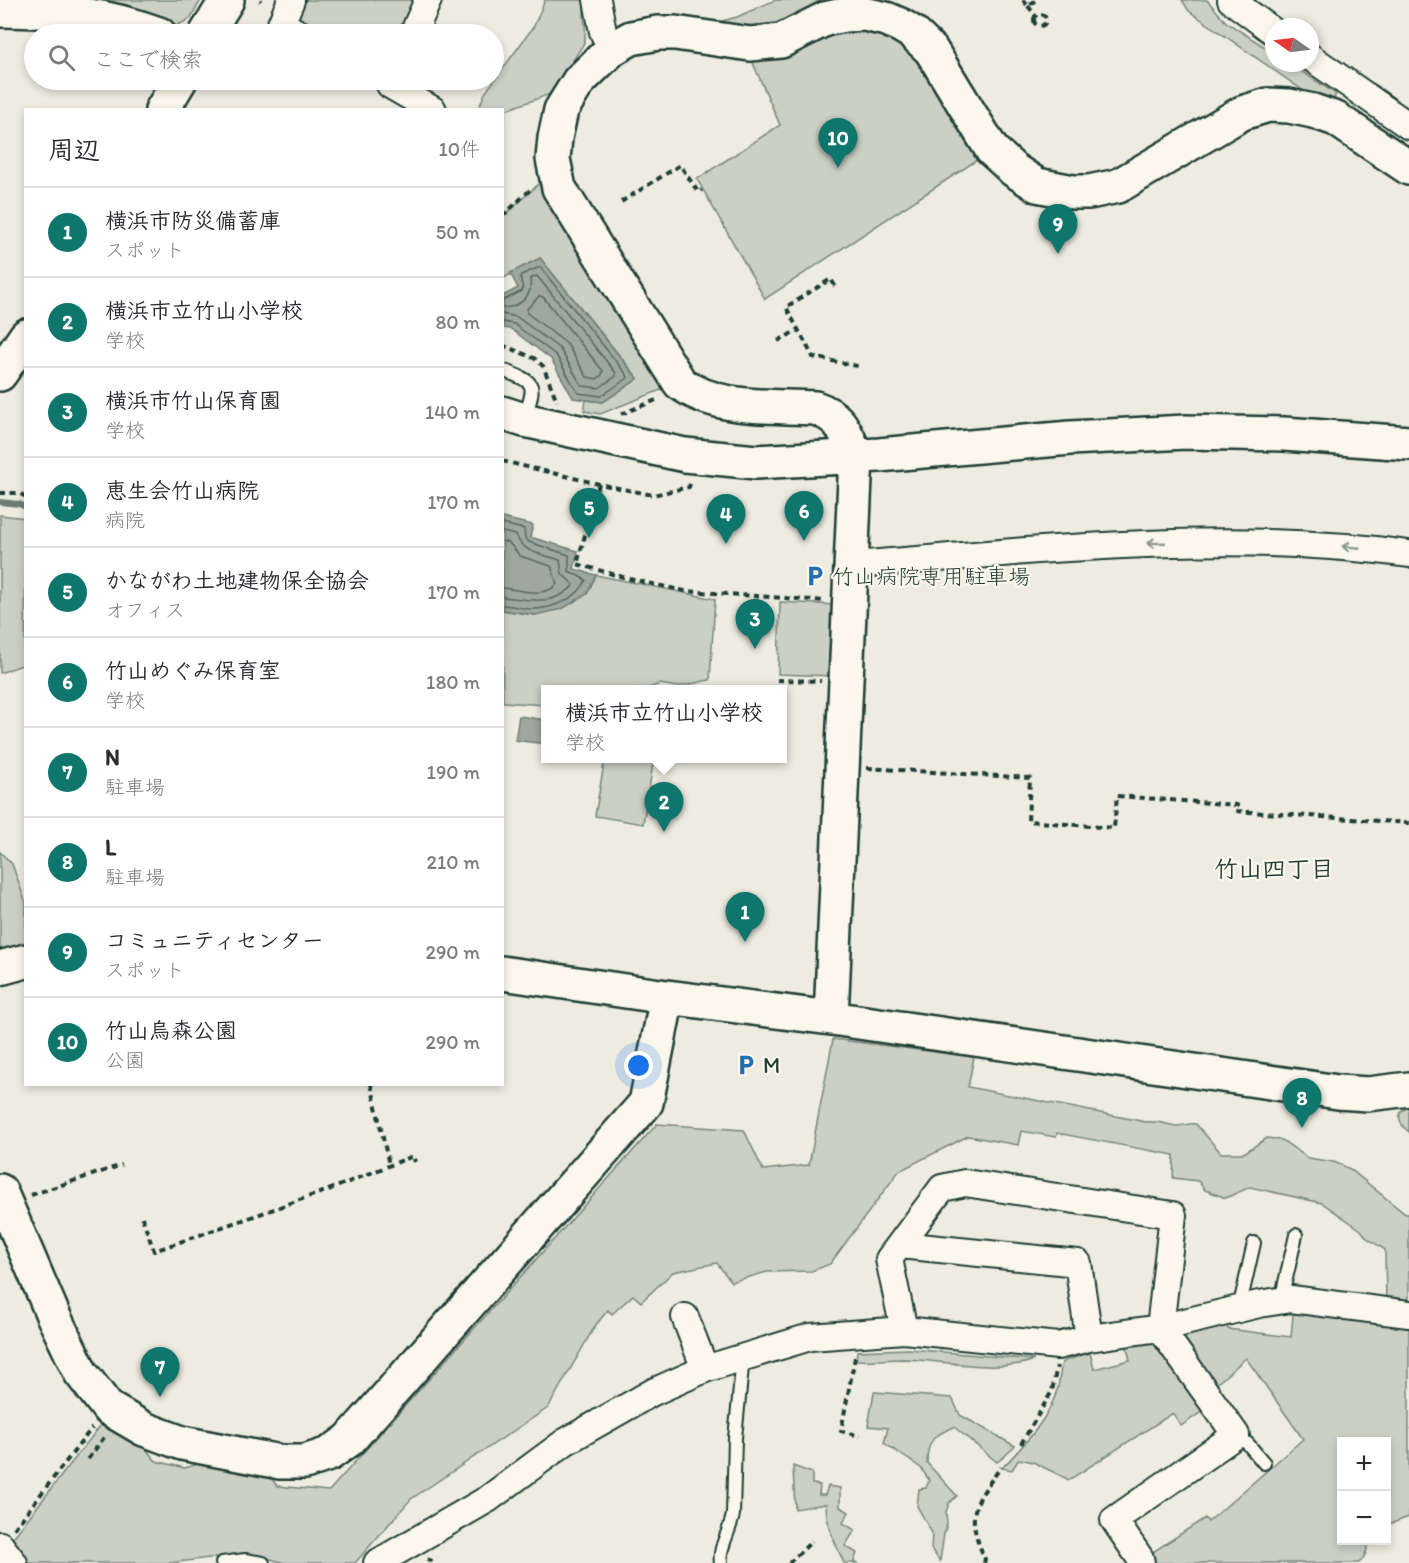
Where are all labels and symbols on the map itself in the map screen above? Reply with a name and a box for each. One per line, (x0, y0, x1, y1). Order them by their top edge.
north arrow (1265, 18, 1319, 72)
pin: 10 (818, 118, 858, 168)
pin: 9 (1038, 204, 1078, 254)
pin: 5 (570, 488, 608, 538)
pin: 6 (784, 492, 824, 541)
pin: 4 (706, 494, 746, 544)
one-way arrow (1147, 537, 1167, 549)
one-way arrow (1342, 541, 1361, 552)
place label: 竹山病院専用駐車場 (832, 563, 1030, 590)
parking icon: 竹山病院専用駐車場 (803, 564, 827, 588)
pin: 3 (736, 600, 774, 649)
pin: 2 (644, 782, 684, 832)
district label: 竹山四丁目 (1214, 854, 1334, 883)
pin: 1 (726, 892, 764, 942)
your location (624, 1051, 653, 1080)
place label: M (763, 1052, 780, 1079)
parking icon: M (734, 1053, 758, 1077)
pin: 8 (1282, 1078, 1322, 1128)
pin: 7 (140, 1348, 180, 1397)

